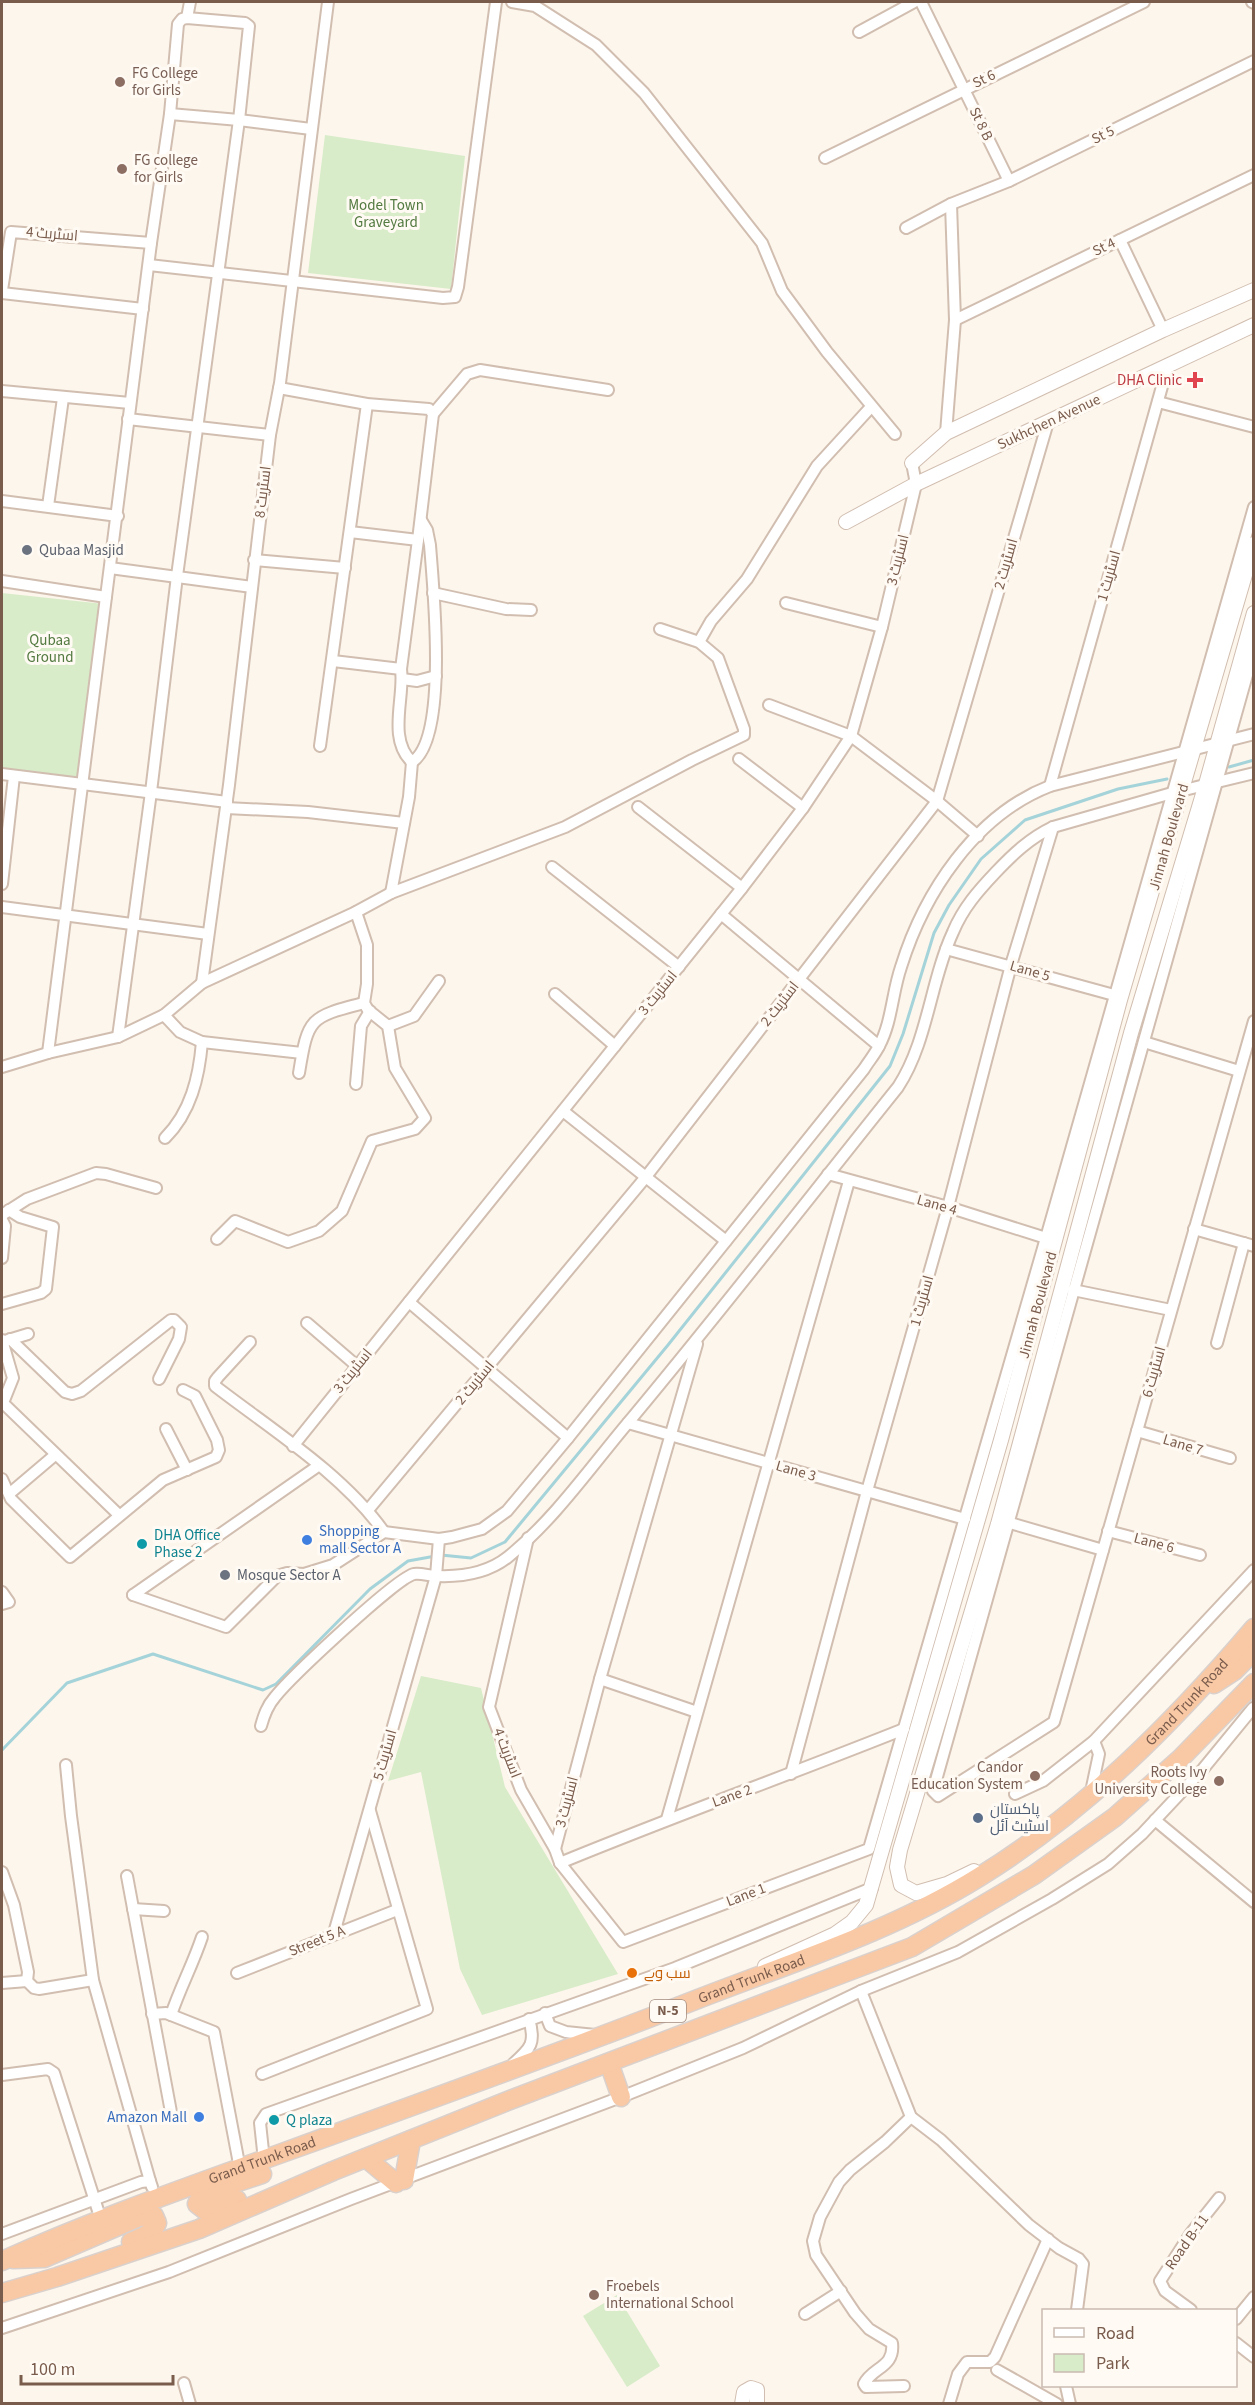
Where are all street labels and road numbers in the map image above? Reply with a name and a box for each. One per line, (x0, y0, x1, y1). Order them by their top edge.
street label: St 6 (969, 64, 999, 94)
street label: St 8 B (964, 104, 998, 144)
street label: St 5 (1088, 120, 1118, 150)
street label: اسٹریٹ 4 (25, 221, 79, 247)
street label: St 4 (1089, 232, 1120, 262)
street label: Sukhchen Avenue (994, 389, 1104, 455)
street label: اسٹریٹ 8 (249, 465, 277, 519)
street label: اسٹریٹ 3 (882, 532, 914, 588)
street label: اسٹریٹ 2 (989, 536, 1023, 592)
street label: اسٹریٹ 1 (1092, 548, 1126, 604)
street label: Jinnah Boulevard (1144, 781, 1194, 893)
street label: Lane 5 (1007, 955, 1053, 987)
street label: اسٹریٹ 3 (633, 966, 683, 1020)
street label: اسٹریٹ 2 (756, 977, 804, 1031)
street label: Lane 4 (914, 1189, 960, 1221)
street label: Jinnah Boulevard (1014, 1249, 1062, 1361)
street label: اسٹریٹ 1 (905, 1273, 939, 1329)
street label: اسٹریٹ 3 (328, 1344, 378, 1398)
street label: اسٹریٹ 6 (1137, 1344, 1171, 1400)
street label: اسٹریٹ 2 (450, 1356, 500, 1410)
street label: Lane 7 (1160, 1429, 1206, 1461)
street label: Lane 3 (773, 1455, 819, 1487)
street label: Lane 6 (1132, 1528, 1176, 1558)
street label: Grand Trunk Road (1140, 1654, 1233, 1750)
street label: اسٹریٹ 4 (488, 1725, 526, 1781)
street label: اسٹریٹ 5 (368, 1727, 402, 1783)
street label: اسٹریٹ 3 (550, 1774, 584, 1830)
street label: Lane 2 (709, 1779, 755, 1813)
street label: Lane 1 (723, 1878, 769, 1912)
street label: Street 5 A (286, 1920, 349, 1962)
street label: Grand Trunk Road (695, 1949, 808, 2009)
road number: N-5 (650, 2000, 686, 2022)
street label: Grand Trunk Road (205, 2131, 319, 2189)
street label: Road B-11 (1160, 2210, 1214, 2274)

